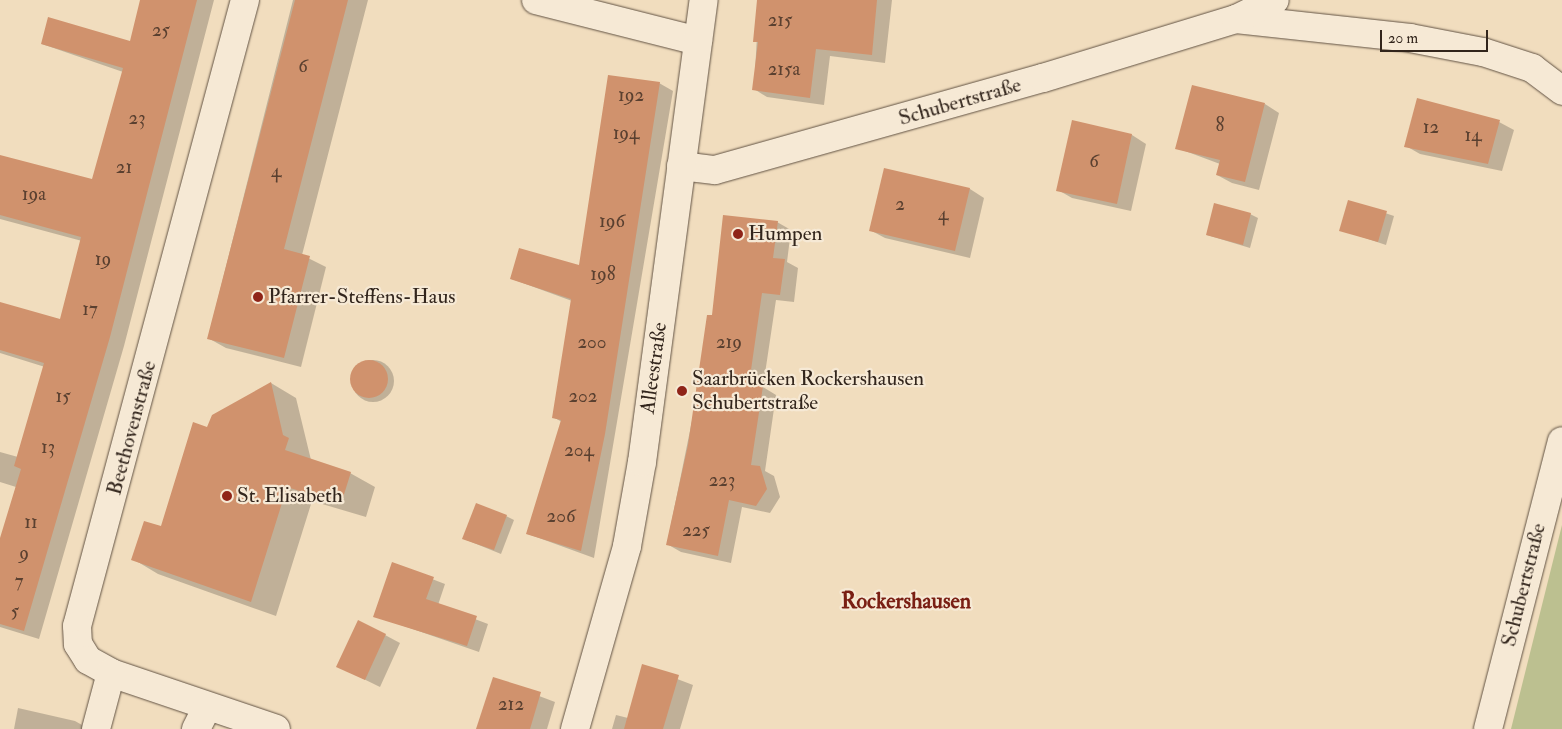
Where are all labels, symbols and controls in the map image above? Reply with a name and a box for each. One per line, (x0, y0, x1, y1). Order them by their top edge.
house number: 215 (768, 10, 792, 32)
house number: 25 (152, 20, 170, 42)
scale bar (1382, 20, 1490, 52)
text: 20 m (1388, 29, 1418, 48)
house number: 6 (298, 56, 308, 78)
house number: 215a (768, 59, 800, 81)
street label: Schubertstraße (896, 73, 1024, 131)
house number: 192 (618, 85, 644, 107)
house number: 23 (129, 108, 145, 130)
house number: 8 (1216, 115, 1224, 137)
house number: 12 (1423, 117, 1439, 139)
house number: 194 (613, 123, 639, 145)
house number: 14 (1464, 125, 1482, 147)
house number: 6 (1089, 151, 1099, 173)
house number: 21 (116, 157, 132, 179)
house number: 4 (271, 161, 281, 183)
house number: 19a (22, 184, 46, 206)
house number: 2 (895, 194, 905, 216)
house number: 4 (938, 204, 948, 226)
house number: 196 (599, 211, 625, 233)
place label: Humpen (748, 221, 822, 247)
marker: Humpen (732, 228, 744, 240)
house number: 19 (95, 249, 111, 271)
house number: 198 (590, 264, 616, 286)
place label: Pfarrer-Steffens-Haus (268, 284, 456, 310)
marker: Pfarrer-Steffens-Haus (252, 291, 264, 303)
house number: 17 (82, 299, 98, 321)
street label: Alleestraße (635, 321, 673, 415)
house number: 200 (577, 332, 607, 354)
house number: 219 (716, 332, 742, 354)
street label: Beethovenstraße (102, 358, 162, 498)
place label: Saarbrücken Rockershausen Schubertstraße (692, 366, 924, 416)
marker: Saarbrücken Rockershausen Schubertstraße (676, 385, 688, 397)
house number: 15 (55, 386, 71, 408)
house number: 202 (568, 386, 598, 408)
house number: 13 (41, 437, 55, 459)
house number: 204 (564, 440, 594, 462)
house number: 223 (709, 470, 735, 492)
place label: St. Elisabeth (237, 483, 343, 509)
marker: St. Elisabeth (221, 490, 233, 502)
house number: 206 (547, 506, 575, 528)
house number: 11 (24, 512, 38, 534)
house number: 225 (682, 520, 710, 542)
street label: Schubertstraße (1497, 521, 1551, 649)
house number: 9 (19, 543, 29, 565)
house number: 7 (15, 571, 23, 593)
district label: Rockershausen (841, 589, 971, 615)
house number: 5 (11, 601, 19, 623)
house number: 212 (498, 694, 524, 716)

